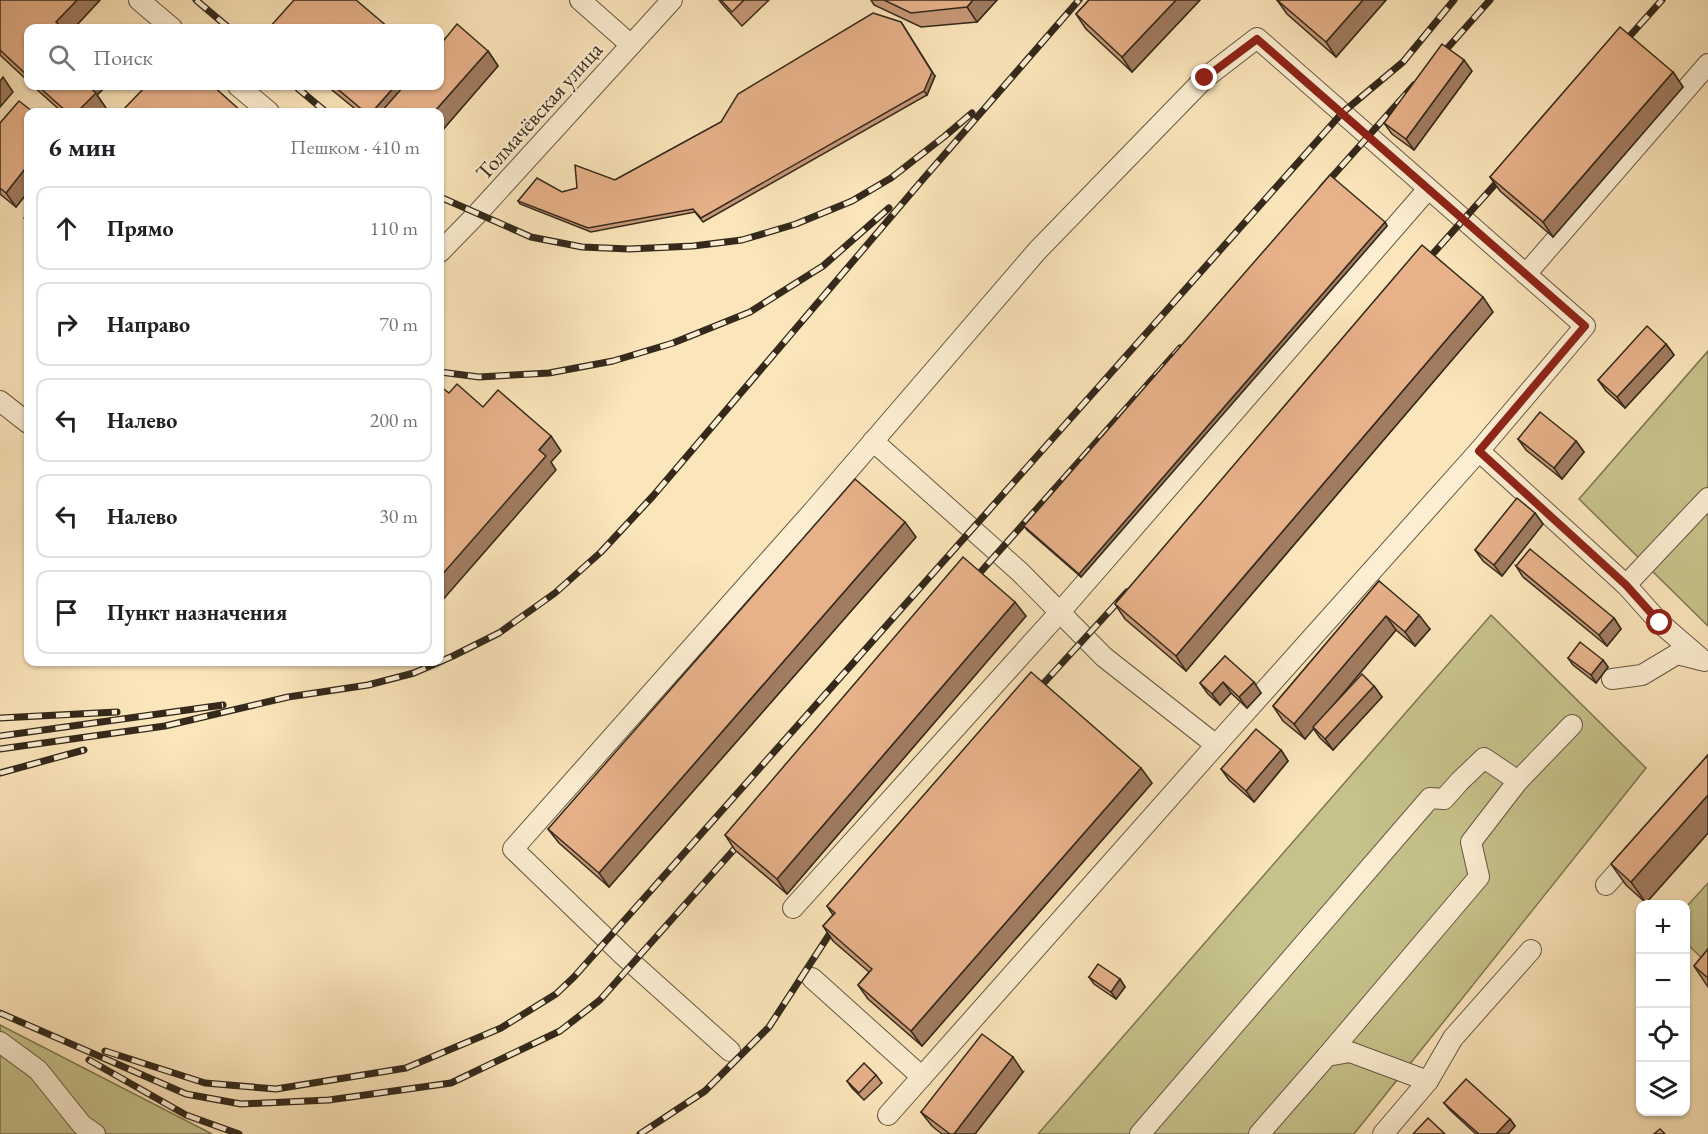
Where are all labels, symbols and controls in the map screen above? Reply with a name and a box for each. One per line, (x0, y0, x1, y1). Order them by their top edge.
search box (24, 24, 444, 90)
street label: Толмачёвская улица (469, 36, 609, 186)
icon: search (45, 41, 78, 74)
text: Поиск (93, 43, 153, 72)
route end (1191, 64, 1217, 90)
text: 6 мин (48, 130, 116, 164)
text: Пешком · 410 m (290, 134, 420, 160)
icon: ahead (50, 212, 83, 245)
text: Прямо (107, 214, 174, 243)
text: 110 m (370, 215, 418, 241)
icon: right (50, 308, 83, 341)
text: Направо (107, 310, 190, 339)
text: 70 m (379, 311, 418, 337)
icon: left (50, 404, 83, 437)
text: Налево (107, 406, 177, 435)
text: 200 m (370, 407, 418, 433)
icon: left (50, 500, 83, 533)
text: Налево (107, 502, 177, 531)
text: 30 m (379, 503, 418, 529)
icon: arrive (50, 596, 83, 629)
text: Пункт назначения (107, 598, 287, 627)
route start (1646, 609, 1672, 635)
map controls (1636, 900, 1690, 1116)
button: + (1636, 900, 1690, 954)
button: − (1636, 954, 1690, 1008)
button: locate (1636, 1008, 1690, 1062)
button: layers (1636, 1062, 1690, 1116)

